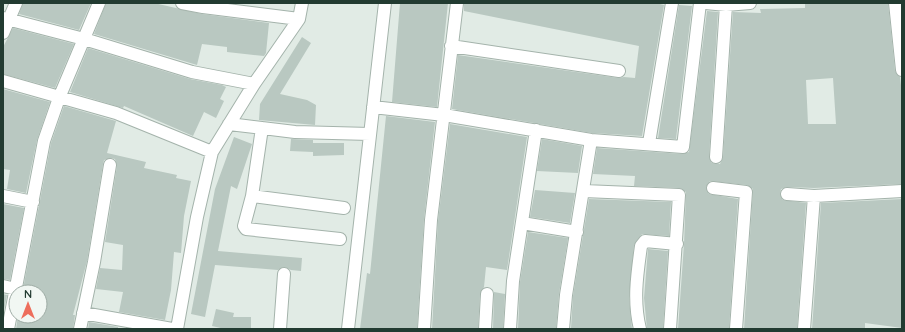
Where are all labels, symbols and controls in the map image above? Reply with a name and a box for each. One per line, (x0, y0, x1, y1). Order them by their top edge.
north arrow (8, 284, 48, 324)
text: N (24, 287, 32, 301)

